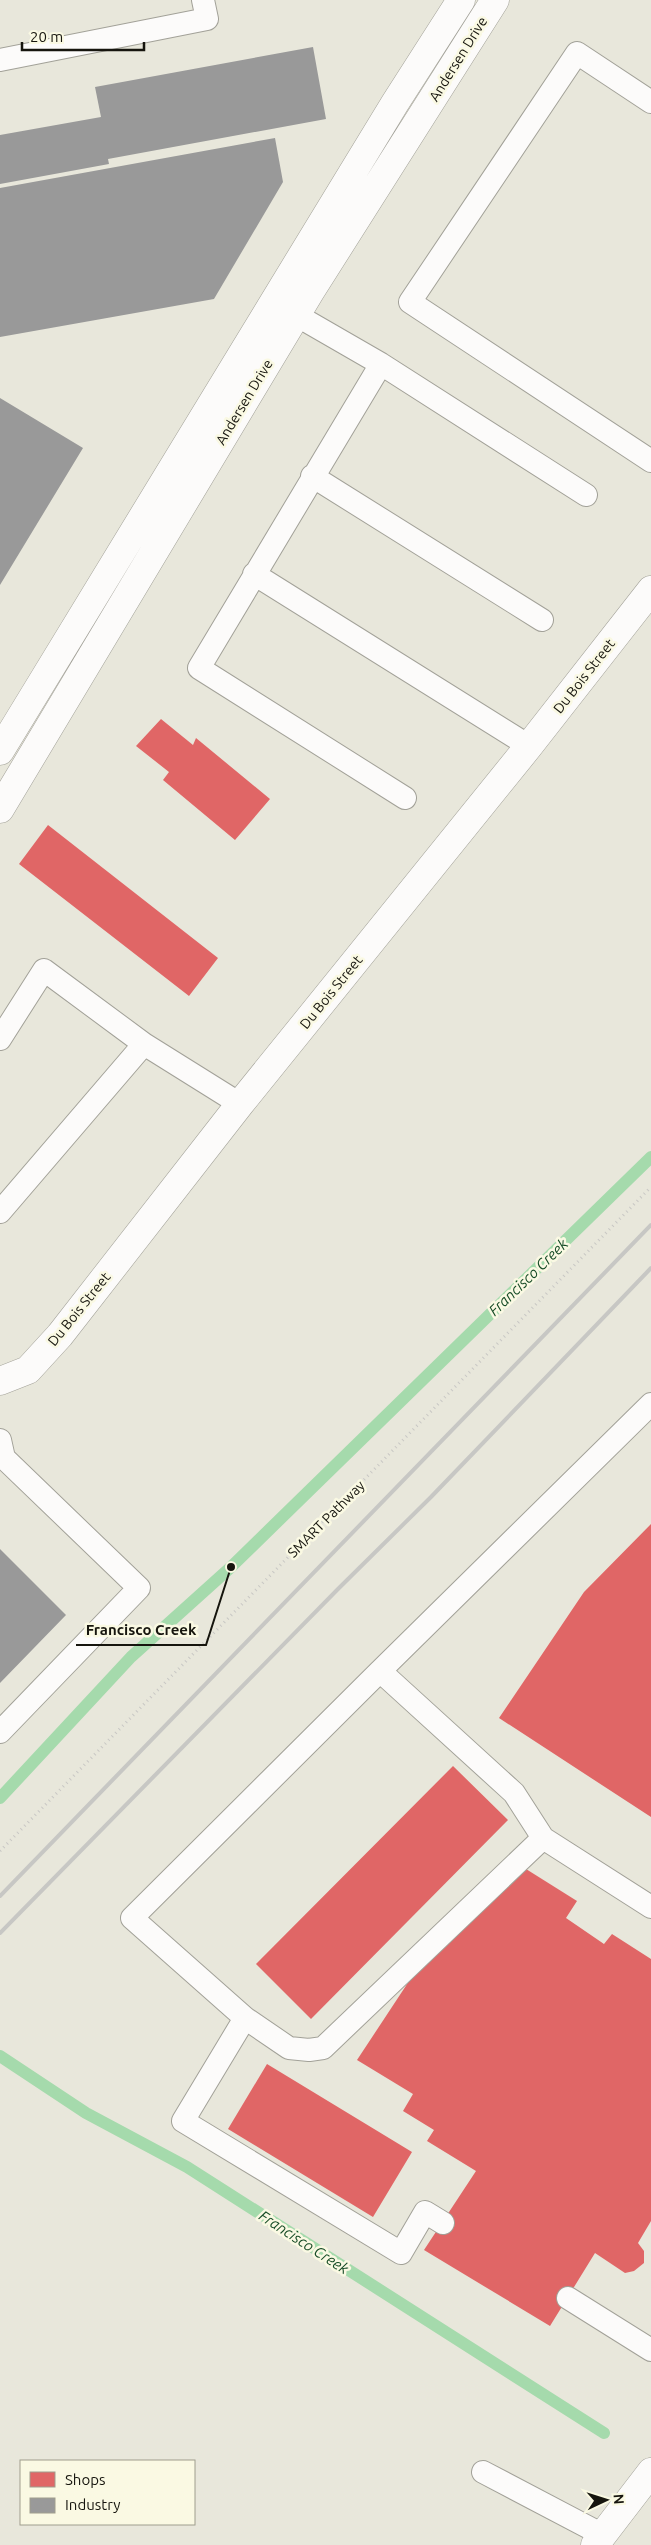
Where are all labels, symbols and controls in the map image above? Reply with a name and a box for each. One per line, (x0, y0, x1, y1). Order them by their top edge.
street label: Andersen Drive (426, 14, 490, 104)
scale bar (22, 20, 145, 52)
text: 20 m (30, 28, 63, 45)
street label: Andersen Drive (212, 357, 276, 447)
street label: Du Bois Street (550, 635, 618, 716)
street label: Du Bois Street (296, 952, 366, 1032)
water label: Francisco Creek (485, 1235, 571, 1319)
street label: Du Bois Street (44, 1269, 114, 1349)
street label: SMART Pathway (284, 1477, 368, 1561)
callout: Francisco Creek (76, 1615, 206, 1645)
text: Francisco Creek (86, 1621, 197, 1638)
water label: Francisco Creek (256, 2207, 352, 2277)
legend (20, 2460, 195, 2525)
text: Shops (65, 2471, 106, 2488)
north arrow (581, 2475, 631, 2525)
text: N (611, 2493, 627, 2505)
text: Industry (65, 2496, 120, 2513)

